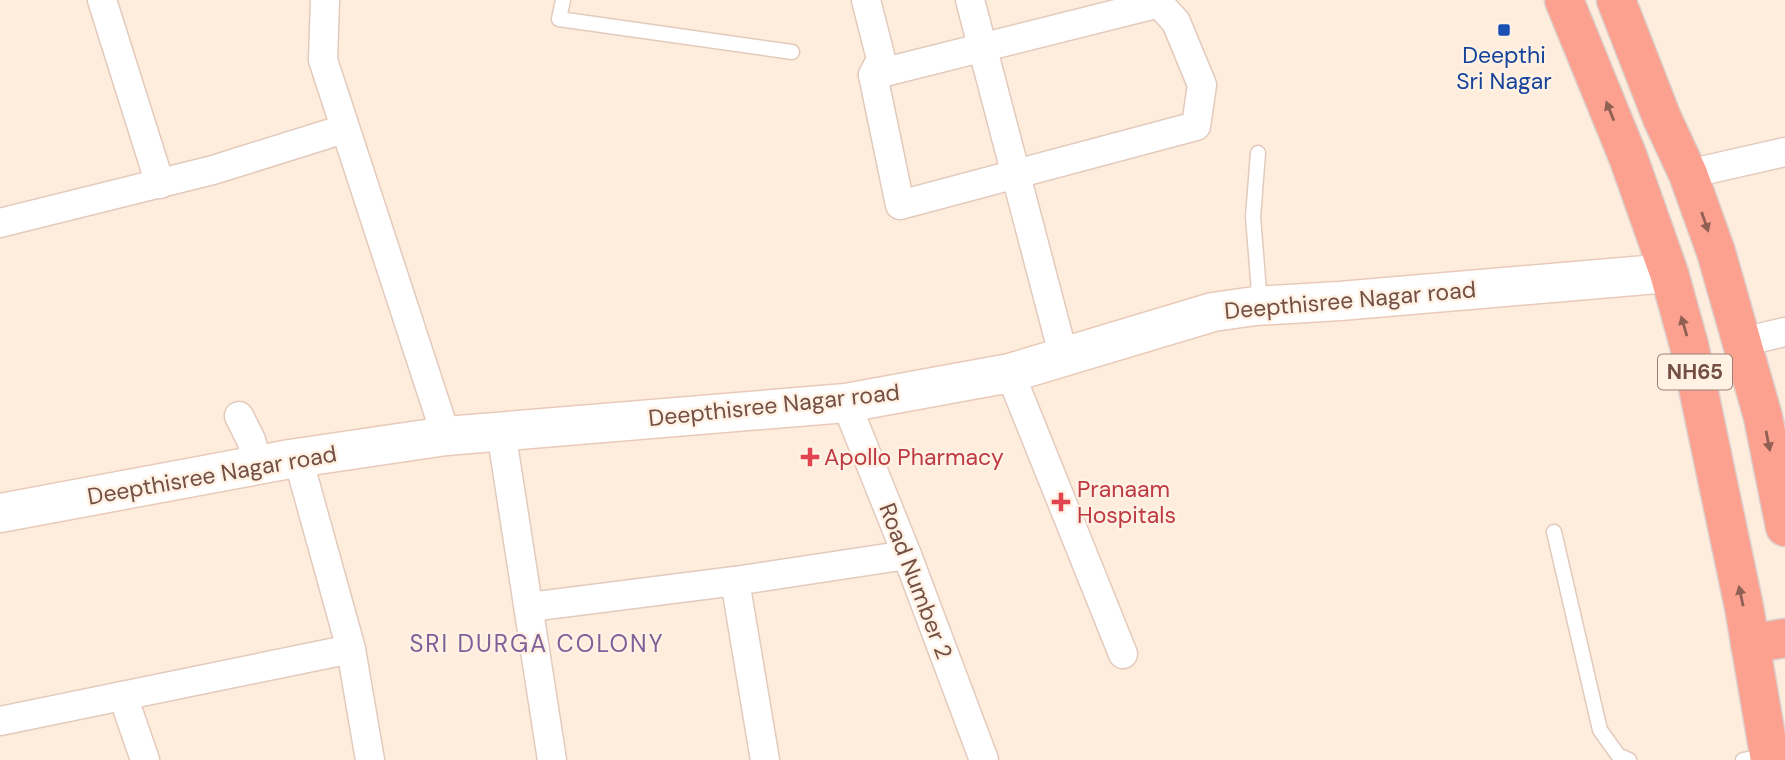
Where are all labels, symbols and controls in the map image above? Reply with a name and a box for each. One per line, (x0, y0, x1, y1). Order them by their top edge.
marker: Deepthi Sri Nagar (1496, 22, 1512, 38)
place label: Deepthi Sri Nagar (1456, 40, 1552, 96)
one-way arrow (1604, 100, 1615, 121)
one-way arrow (1700, 212, 1711, 233)
street label: Deepthisree Nagar road (1223, 274, 1477, 326)
one-way arrow (1678, 315, 1688, 336)
road number: NH65 (1658, 354, 1732, 390)
street label: Deepthisree Nagar road (647, 377, 901, 433)
one-way arrow (1762, 430, 1773, 452)
street label: Deepthisree Nagar road (85, 438, 339, 512)
place label: Apollo Pharmacy (824, 442, 1004, 472)
marker: Apollo Pharmacy (802, 449, 818, 465)
place label: Pranaam Hospitals (1077, 474, 1176, 530)
marker: Pranaam Hospitals (1051, 492, 1071, 512)
street label: Road Number 2 (873, 499, 959, 663)
one-way arrow (1736, 585, 1747, 607)
district label: SRI DURGA COLONY (409, 628, 665, 659)

